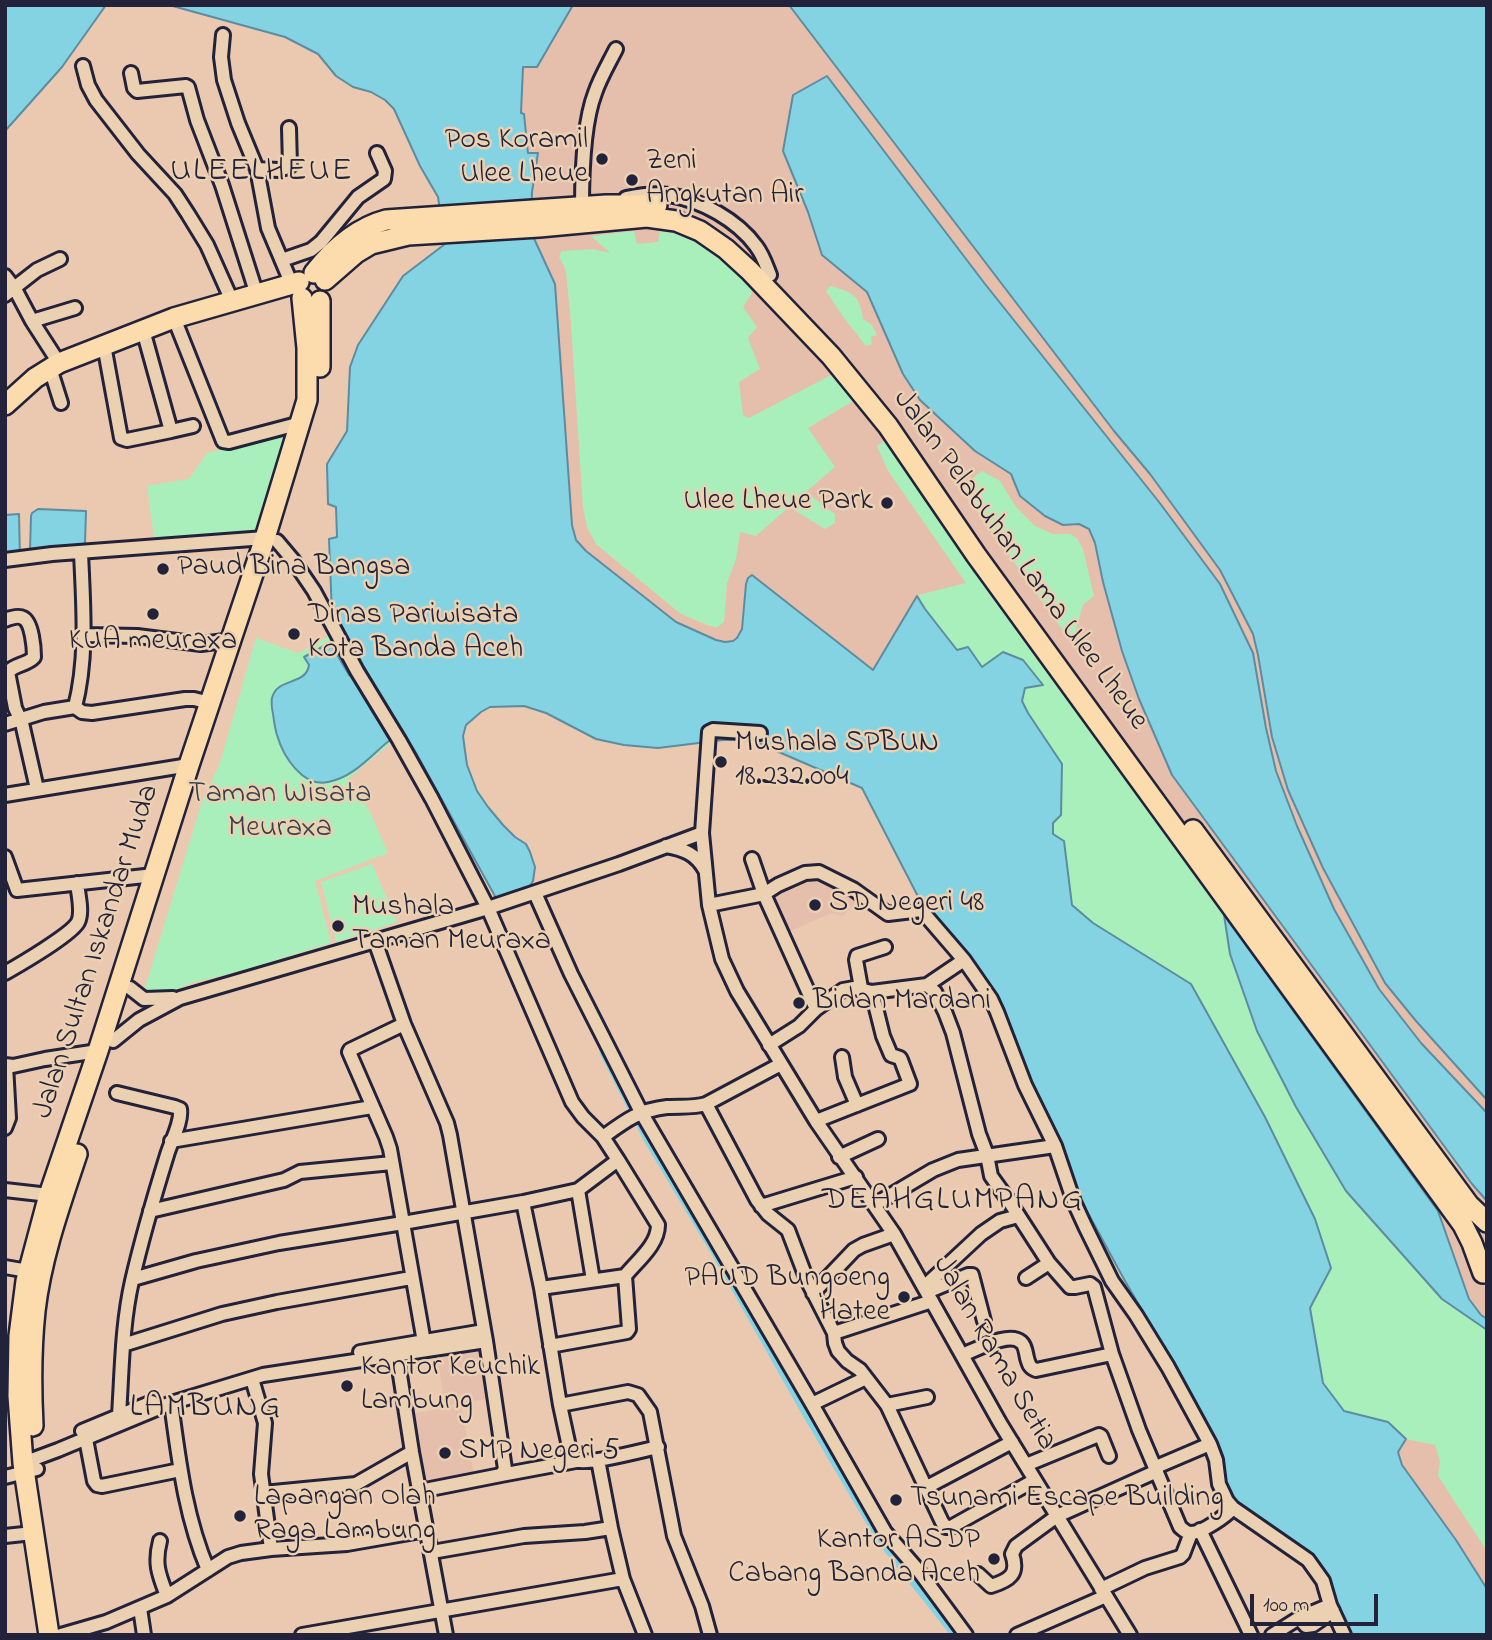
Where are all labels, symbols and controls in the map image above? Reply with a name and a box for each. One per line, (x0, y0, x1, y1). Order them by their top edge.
place label: Pos Koramil Ulee Lheue (445, 124, 588, 194)
place label: Zeni Angkutan Air (646, 145, 804, 216)
marker: Pos Koramil Ulee Lheue (594, 151, 610, 167)
district label: ULEELHEUE (171, 154, 353, 194)
marker: Zeni Angkutan Air (624, 172, 640, 188)
street label: Jalan Pelabuhan Lama Ulee Lheue (883, 384, 1155, 738)
place label: Ulee Lheue Park (684, 485, 873, 521)
marker: Ulee Lheue Park (879, 495, 895, 511)
place label: Paud Bina Bangsa (177, 551, 410, 587)
marker: Paud Bina Bangsa (155, 561, 171, 577)
place label: Dinas Pariwisata Kota Banda Aceh (308, 599, 523, 670)
marker: KUA meuraxa (145, 606, 161, 622)
place label: KUA meuraxa (69, 625, 237, 661)
marker: Dinas Pariwisata Kota Banda Aceh (286, 626, 302, 642)
place label: Mushala SPBUN 18.232.004 (735, 727, 939, 798)
marker: Mushala SPBUN 18.232.004 (713, 754, 729, 770)
park label: Taman Wisata Meuraxa (188, 778, 372, 848)
street label: Jalan Sultan Iskandar Muda (27, 780, 169, 1124)
place label: SD Negeri 48 (829, 887, 984, 923)
place label: Mushala Taman Meuraxa (352, 891, 551, 962)
marker: SD Negeri 48 (807, 897, 823, 913)
marker: Mushala Taman Meuraxa (330, 918, 346, 934)
place label: Bidan Mardani (813, 985, 991, 1021)
marker: Bidan Mardani (791, 995, 807, 1011)
district label: DEAHGLUMPANG (824, 1183, 1082, 1223)
street label: Jalan Rama Setia (923, 1250, 1063, 1458)
place label: PAUD Bungoeng Hatee (685, 1262, 890, 1332)
marker: PAUD Bungoeng Hatee (896, 1289, 912, 1305)
place label: Kantor Keuchik Lambung (361, 1351, 540, 1422)
marker: Kantor Keuchik Lambung (339, 1378, 355, 1394)
district label: LAMBUNG (131, 1390, 281, 1430)
place label: SMP Negeri 5 (459, 1435, 620, 1471)
marker: SMP Negeri 5 (437, 1445, 453, 1461)
place label: Lapangan Olah Raga Lambung (254, 1481, 436, 1552)
place label: Tsunami Escape Building (910, 1482, 1224, 1518)
marker: Tsunami Escape Building (888, 1492, 904, 1508)
marker: Lapangan Olah Raga Lambung (232, 1508, 248, 1524)
place label: Kantor ASDP Cabang Banda Aceh (728, 1524, 980, 1594)
marker: Kantor ASDP Cabang Banda Aceh (986, 1551, 1002, 1567)
scale bar (1254, 1580, 1382, 1624)
text: 100 m (1263, 1591, 1309, 1621)

